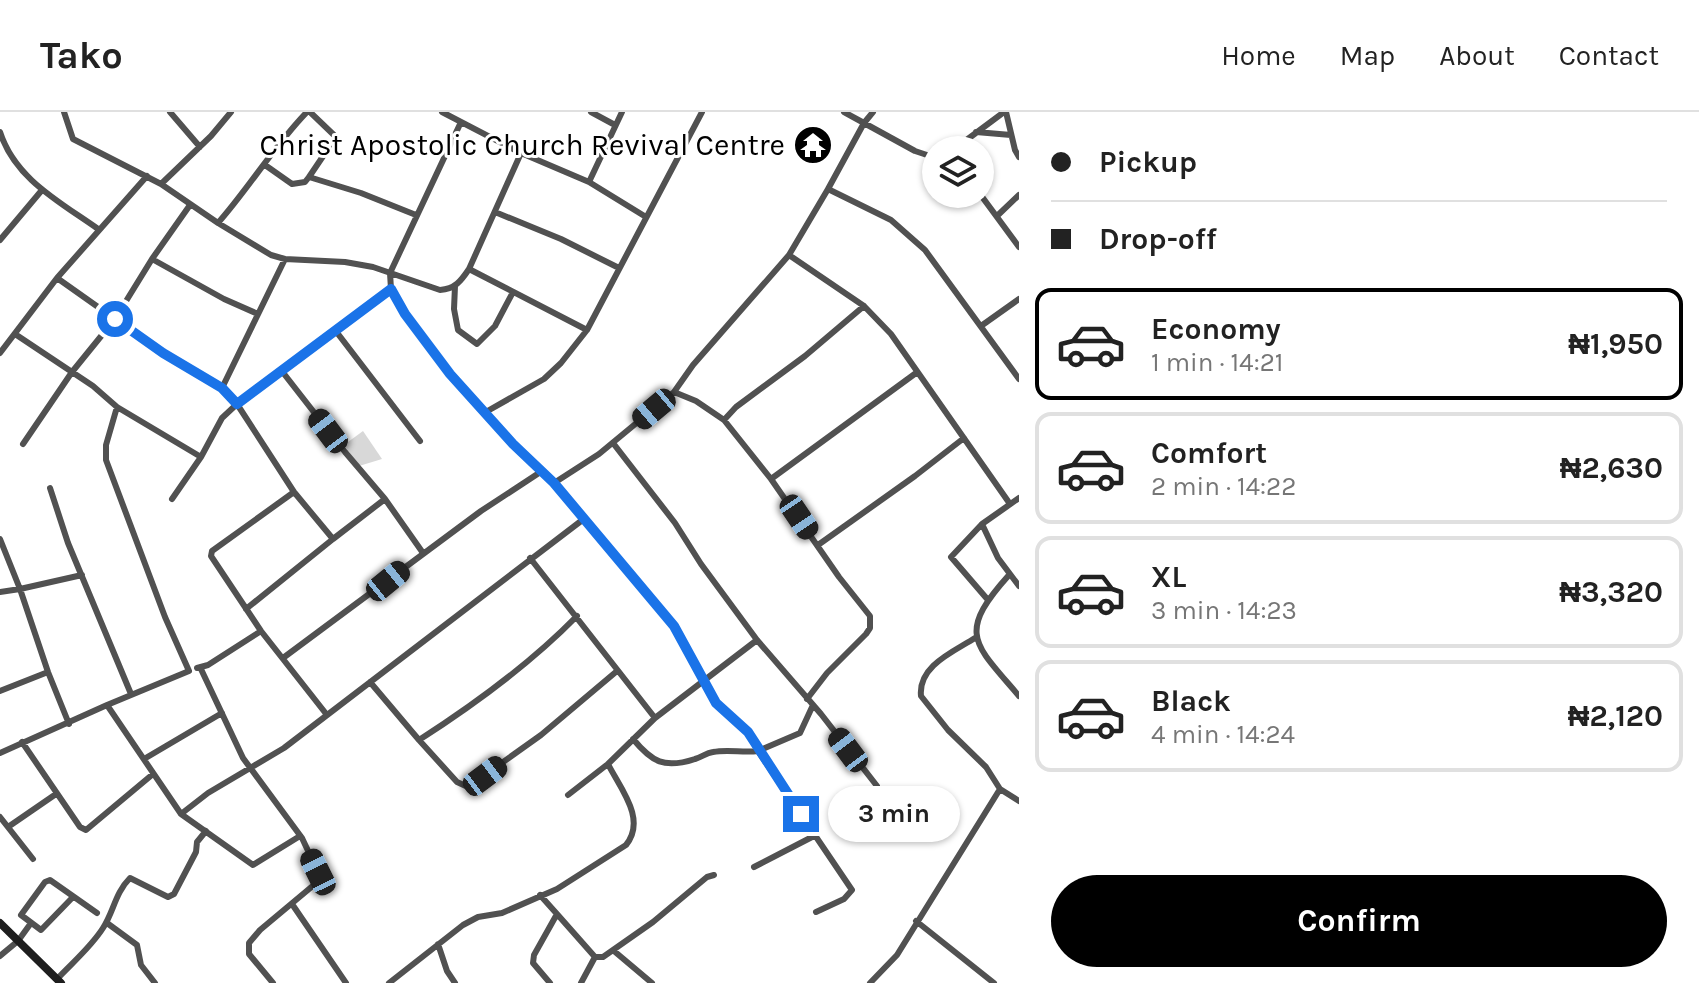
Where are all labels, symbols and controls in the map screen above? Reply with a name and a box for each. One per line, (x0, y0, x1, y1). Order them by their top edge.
text: Tako (40, 33, 123, 78)
text: Home (1221, 39, 1296, 72)
text: Map (1340, 39, 1395, 72)
text: About (1439, 39, 1515, 72)
text: Contact (1559, 39, 1659, 72)
temple icon: Christ Apostolic Church Revival Centre (792, 124, 834, 166)
place label: Christ Apostolic Church Revival Centre (259, 127, 785, 163)
map controls (922, 136, 994, 208)
button: layers (922, 136, 994, 208)
text: Pickup (1099, 144, 1197, 180)
text: Drop-off (1099, 221, 1217, 257)
route start (97, 301, 133, 337)
icon: car (1055, 308, 1127, 380)
text: Economy (1151, 311, 1281, 347)
text: ₦1,950 (1568, 326, 1663, 362)
text: 1 min · 14:21 (1151, 347, 1283, 378)
car (628, 384, 680, 434)
car (304, 405, 352, 457)
icon: car (1055, 432, 1127, 504)
text: Comfort (1151, 435, 1267, 471)
text: ₦2,630 (1560, 450, 1663, 486)
text: 2 min · 14:22 (1151, 471, 1296, 502)
car (776, 490, 822, 544)
icon: car (1055, 556, 1127, 628)
car (362, 557, 414, 605)
text: XL (1151, 559, 1186, 595)
text: ₦3,320 (1559, 574, 1663, 610)
text: 3 min · 14:23 (1151, 595, 1297, 626)
icon: car (1055, 680, 1127, 752)
text: Black (1151, 683, 1231, 719)
text: ₦2,120 (1568, 698, 1663, 734)
text: 4 min · 14:24 (1151, 719, 1295, 750)
car (824, 724, 872, 776)
car (459, 752, 511, 800)
callout: 3 min (829, 786, 961, 842)
route end (783, 796, 819, 832)
text: 3 min (858, 798, 930, 829)
car (297, 845, 339, 899)
button: Confirm (1051, 875, 1667, 967)

